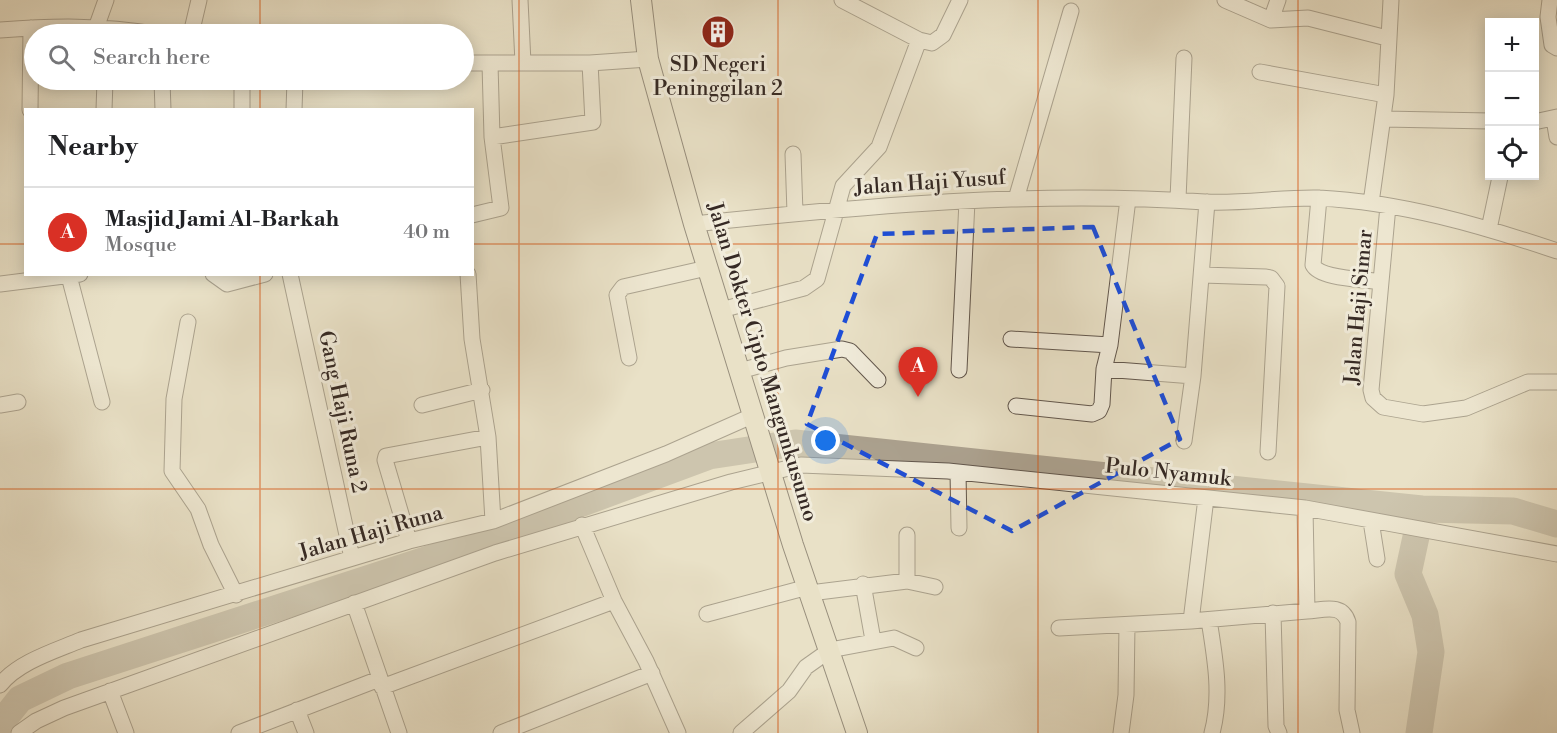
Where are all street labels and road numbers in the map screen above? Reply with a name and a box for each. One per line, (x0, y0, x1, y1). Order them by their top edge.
street label: Jalan Haji Yusuf (852, 165, 1008, 201)
street label: Jalan Dokter Cipto Mangunkusumo (701, 198, 823, 525)
street label: Jalan Haji Simar (1339, 228, 1379, 387)
street label: Gang Haji Runa 2 (312, 328, 372, 496)
street label: Pulo Nyamuk (1104, 453, 1233, 493)
street label: Jalan Haji Runa (295, 500, 446, 566)

